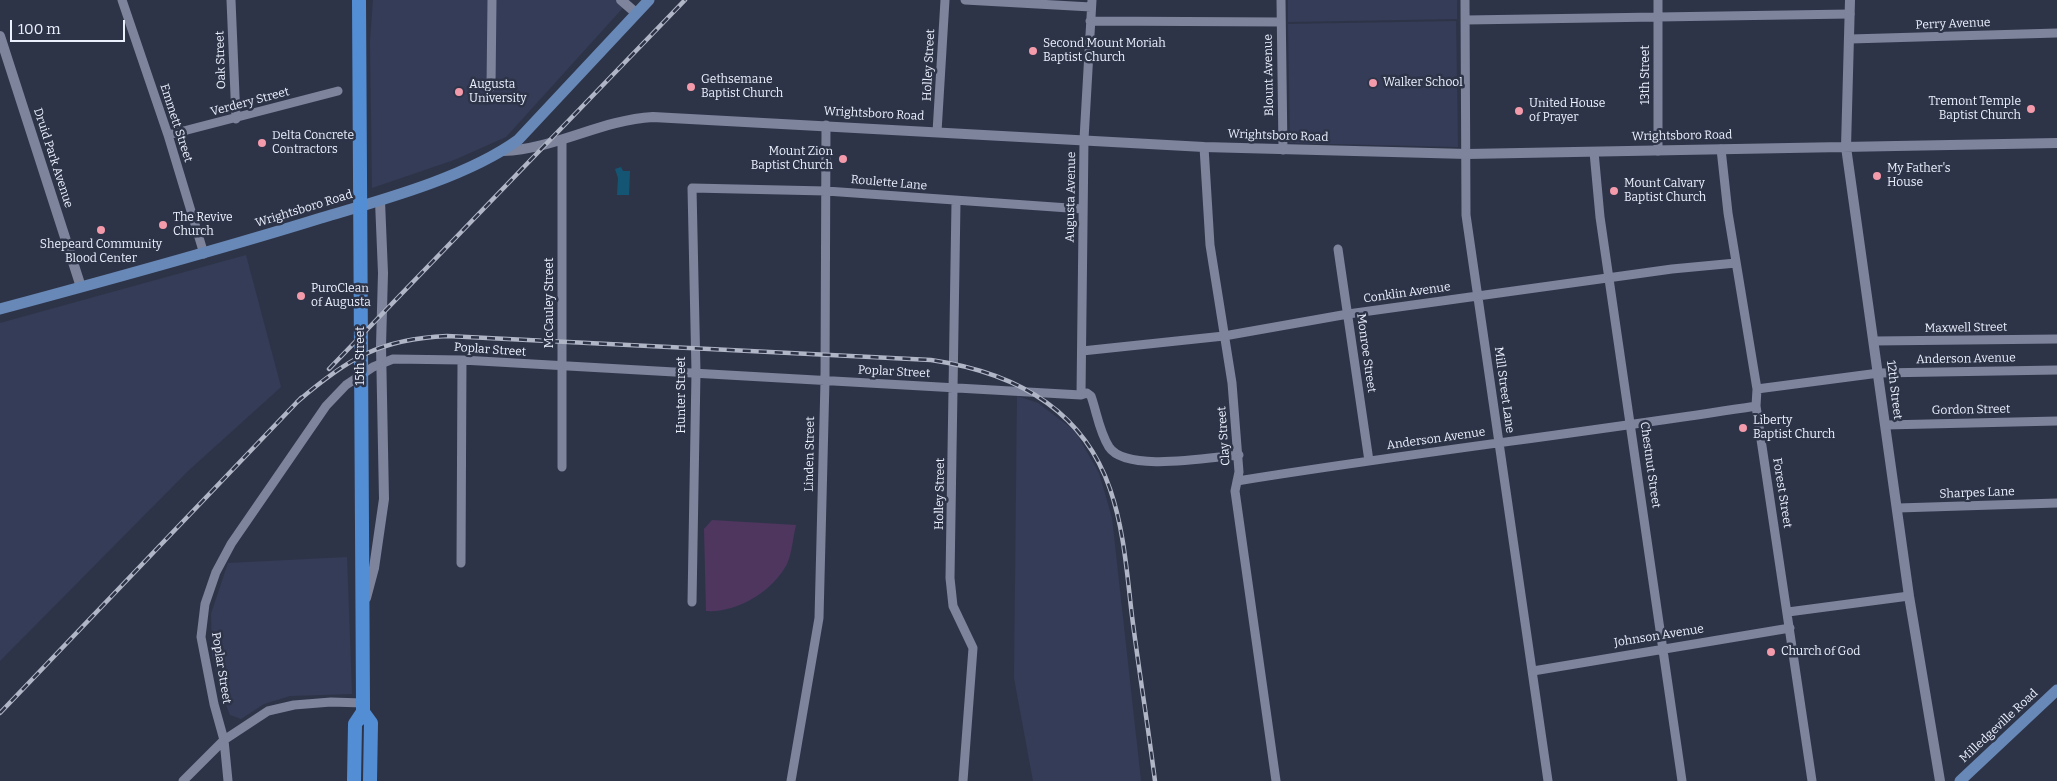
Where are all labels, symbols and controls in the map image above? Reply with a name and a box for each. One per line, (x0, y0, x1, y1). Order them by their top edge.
scale bar (12, 10, 128, 42)
street label: Perry Avenue (1915, 15, 1991, 33)
text: 100 m (18, 20, 61, 38)
street label: Holley Street (920, 29, 938, 101)
street label: Oak Street (213, 31, 229, 89)
street label: Blount Avenue (1261, 34, 1277, 116)
place label: Second Mount Moriah Baptist Church (1043, 37, 1166, 65)
marker: Second Mount Moriah Baptist Church (1027, 45, 1039, 57)
street label: 13th Street (1639, 45, 1653, 105)
place label: Gethsemane Baptist Church (701, 73, 783, 101)
place label: Walker School (1383, 76, 1463, 90)
marker: Walker School (1367, 77, 1379, 89)
place label: Augusta University (469, 78, 527, 106)
marker: Gethsemane Baptist Church (685, 81, 697, 93)
street label: Emmett Street (157, 82, 195, 164)
street label: Verdery Street (209, 85, 291, 119)
marker: Augusta University (453, 86, 465, 98)
place label: Tremont Temple Baptist Church (1928, 95, 2021, 123)
place label: United House of Prayer (1529, 97, 1605, 125)
marker: Tremont Temple Baptist Church (2025, 103, 2037, 115)
street label: Wrightsboro Road (823, 104, 925, 124)
marker: United House of Prayer (1513, 105, 1525, 117)
street label: Druid Park Avenue (30, 106, 76, 210)
street label: Wrightsboro Road (1227, 127, 1329, 145)
street label: Wrightsboro Road (1631, 128, 1733, 144)
place label: Delta Concrete Contractors (272, 129, 354, 157)
marker: Delta Concrete Contractors (256, 137, 268, 149)
place label: Mount Zion Baptist Church (751, 145, 833, 173)
street label: Augusta Avenue (1063, 151, 1079, 243)
marker: Mount Zion Baptist Church (837, 153, 849, 165)
place label: My Father's House (1887, 162, 1951, 190)
marker: My Father's House (1871, 170, 1883, 182)
street label: Roulette Lane (850, 172, 928, 194)
place label: Mount Calvary Baptist Church (1624, 177, 1706, 205)
marker: Mount Calvary Baptist Church (1608, 185, 1620, 197)
street label: Wrightsboro Road (254, 187, 354, 231)
place label: The Revive Church (173, 211, 233, 239)
marker: The Revive Church (157, 219, 169, 231)
marker: Shepeard Community Blood Center (95, 224, 107, 236)
place label: Shepeard Community Blood Center (40, 238, 162, 266)
street label: McCauley Street (543, 258, 557, 348)
street label: Conklin Avenue (1363, 280, 1451, 306)
place label: PuroClean of Augusta (311, 282, 371, 310)
marker: PuroClean of Augusta (295, 290, 307, 302)
street label: Monroe Street (1353, 313, 1379, 393)
street label: Maxwell Street (1925, 320, 2007, 336)
street label: 15th Street (354, 326, 368, 386)
street label: Poplar Street (453, 340, 527, 360)
street label: Mill Street Lane (1491, 346, 1517, 434)
street label: Anderson Avenue (1916, 351, 2016, 367)
street label: Hunter Street (675, 357, 689, 433)
street label: 12th Street (1883, 360, 1905, 420)
street label: Poplar Street (857, 363, 931, 381)
street label: Gordon Street (1932, 402, 2010, 418)
street label: Clay Street (1215, 406, 1233, 466)
place label: Liberty Baptist Church (1753, 414, 1835, 442)
street label: Linden Street (802, 416, 818, 492)
street label: Chestnut Street (1637, 421, 1663, 509)
marker: Liberty Baptist Church (1737, 422, 1749, 434)
street label: Anderson Avenue (1386, 425, 1486, 453)
street label: Forest Street (1769, 457, 1795, 529)
street label: Holley Street (932, 458, 948, 530)
street label: Sharpes Lane (1939, 484, 2015, 502)
street label: Johnson Avenue (1613, 622, 1705, 650)
street label: Poplar Street (208, 631, 234, 705)
place label: Church of God (1781, 645, 1860, 659)
marker: Church of God (1765, 646, 1777, 658)
street label: Milledgeville Road (1957, 686, 2041, 766)

